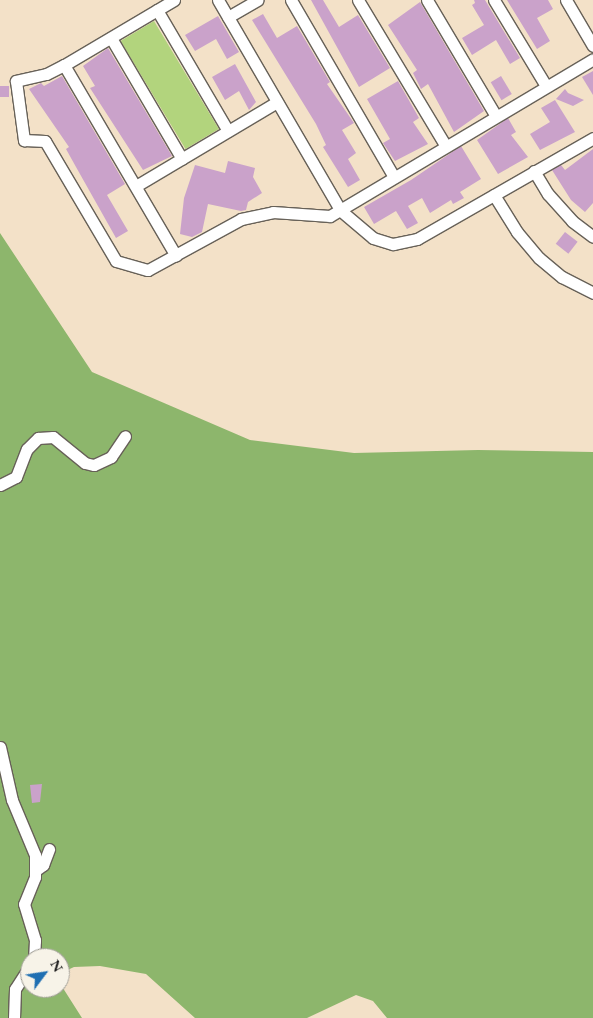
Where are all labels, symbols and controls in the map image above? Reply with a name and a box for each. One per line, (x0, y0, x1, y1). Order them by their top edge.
north arrow (20, 948, 70, 998)
text: N (46, 956, 68, 975)

